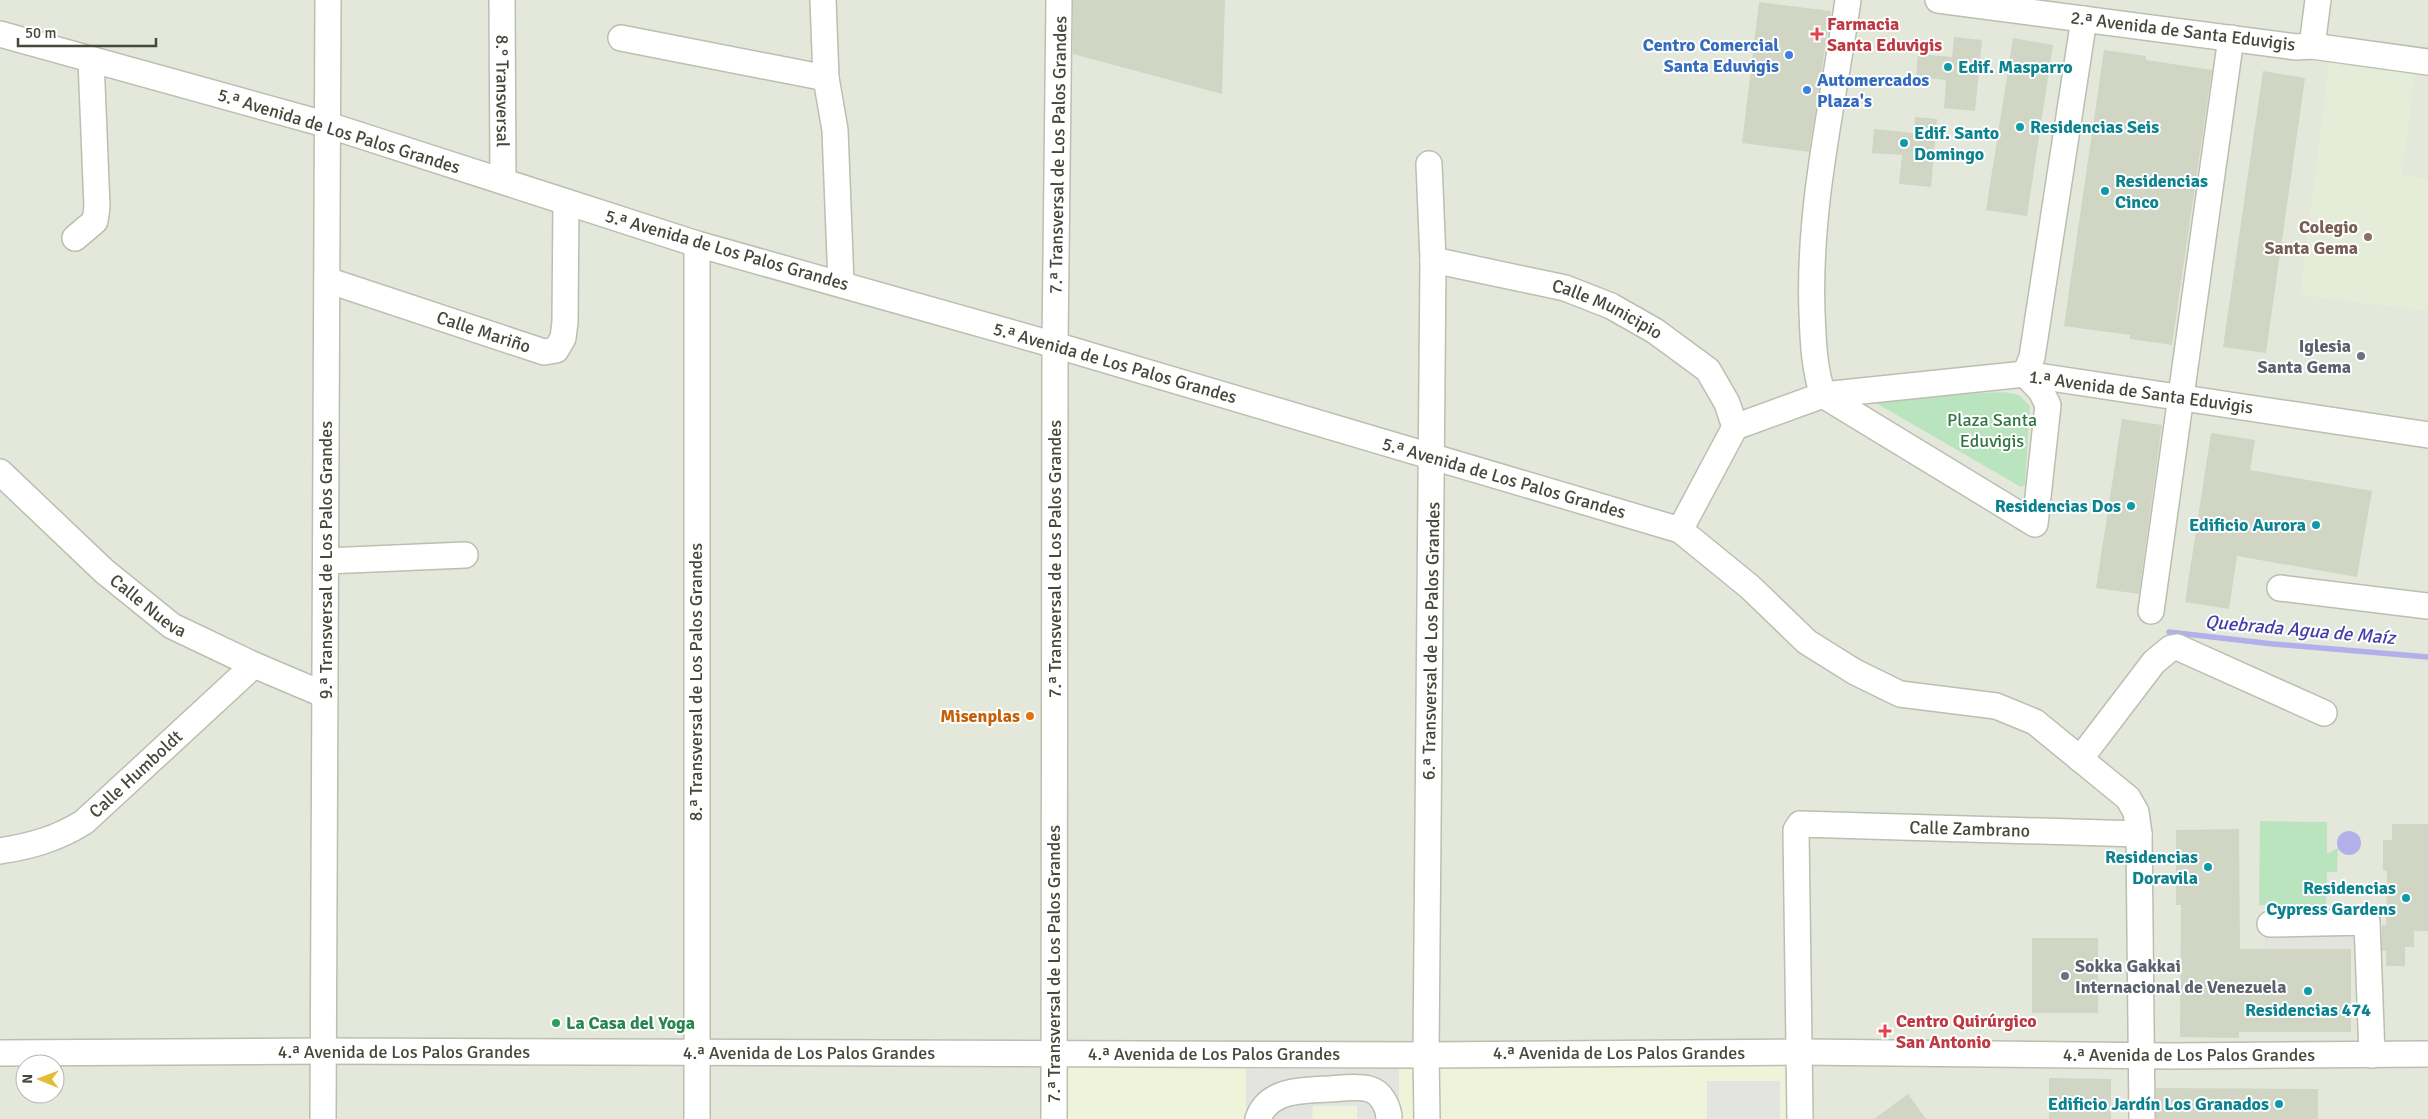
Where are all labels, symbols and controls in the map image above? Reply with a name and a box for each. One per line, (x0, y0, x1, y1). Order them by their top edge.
street label: 2.ª Avenida de Santa Eduvigis (2069, 6, 2297, 56)
place label: Farmacia Santa Eduvigis (1827, 13, 1942, 56)
scale bar (18, 15, 155, 47)
street label: 7.ª Transversal de Los Palos Grandes (1045, 15, 1071, 294)
text: 50 m (25, 24, 56, 42)
marker: Farmacia Santa Eduvigis (1811, 28, 1823, 40)
place label: Centro Comercial Santa Eduvigis (1643, 34, 1779, 77)
street label: 8.° Transversal (491, 35, 514, 147)
marker: Centro Comercial Santa Eduvigis (1783, 49, 1795, 61)
place label: Edif. Masparro (1958, 56, 2073, 78)
marker: Edif. Masparro (1942, 61, 1954, 73)
place label: Automercados Plaza's (1817, 69, 1929, 112)
street label: 5.ª Avenida de Los Palos Grandes (215, 84, 463, 178)
marker: Automercados Plaza's (1801, 84, 1813, 96)
place label: Residencias Seis (2030, 116, 2159, 138)
marker: Residencias Seis (2014, 121, 2026, 133)
place label: Edif. Santo Domingo (1914, 122, 1999, 165)
marker: Edif. Santo Domingo (1898, 137, 1910, 149)
place label: Residencias Cinco (2115, 170, 2208, 213)
marker: Residencias Cinco (2099, 185, 2111, 197)
street label: 5.ª Avenida de Los Palos Grandes (603, 205, 851, 295)
place label: Colegio Santa Gema (2264, 216, 2358, 259)
marker: Colegio Santa Gema (2362, 231, 2374, 243)
street label: Calle Municipio (1550, 275, 1667, 344)
street label: Calle Mariño (434, 306, 533, 358)
street label: 5.ª Avenida de Los Palos Grandes (991, 318, 1239, 408)
place label: Iglesia Santa Gema (2257, 335, 2351, 378)
marker: Iglesia Santa Gema (2355, 350, 2367, 362)
street label: 1.ª Avenida de Santa Eduvigis (2027, 365, 2255, 419)
park label: Plaza Santa Eduvigis (1947, 409, 2037, 452)
street label: 7.ª Transversal de Los Palos Grandes (1044, 420, 1066, 698)
street label: 9.ª Transversal de Los Palos Grandes (315, 421, 337, 699)
street label: 5.ª Avenida de Los Palos Grandes (1380, 433, 1628, 523)
place label: Residencias Dos (1995, 495, 2121, 517)
marker: Residencias Dos (2125, 500, 2137, 512)
street label: 6.ª Transversal de Los Palos Grandes (1418, 501, 1444, 780)
place label: Edificio Aurora (2189, 514, 2306, 536)
marker: Edificio Aurora (2310, 519, 2322, 531)
street label: 8.ª Transversal de Los Palos Grandes (685, 543, 707, 821)
street label: Calle Nueva (105, 569, 190, 642)
water label: Quebrada Agua de Maíz (2204, 610, 2398, 650)
place label: Misenplas (940, 705, 1020, 727)
marker: Misenplas (1024, 710, 1036, 722)
street label: Calle Humboldt (84, 726, 187, 823)
street label: Calle Zambrano (1909, 816, 2030, 842)
street label: 7.ª Transversal de Los Palos Grandes (1043, 825, 1065, 1103)
place label: Residencias Doravila (2105, 846, 2198, 889)
marker: Residencias Doravila (2202, 861, 2214, 873)
place label: Residencias Cypress Gardens (2266, 877, 2396, 920)
marker: Residencias Cypress Gardens (2400, 892, 2412, 904)
place label: Sokka Gakkai Internacional de Venezuela (2075, 955, 2287, 998)
marker: Sokka Gakkai Internacional de Venezuela (2059, 970, 2071, 982)
marker: Residencias 474 (2302, 985, 2314, 997)
place label: Residencias 474 (2245, 999, 2371, 1021)
place label: Centro Quirúrgico San Antonio (1896, 1010, 2037, 1053)
place label: La Casa del Yoga (566, 1012, 695, 1034)
marker: La Casa del Yoga (550, 1017, 562, 1029)
marker: Centro Quirúrgico San Antonio (1878, 1024, 1892, 1038)
street label: 4.ª Avenida de Los Palos Grandes (278, 1041, 530, 1063)
street label: 4.ª Avenida de Los Palos Grandes (683, 1042, 935, 1064)
street label: 4.ª Avenida de Los Palos Grandes (1493, 1042, 1745, 1064)
street label: 4.ª Avenida de Los Palos Grandes (1088, 1043, 1340, 1065)
street label: 4.ª Avenida de Los Palos Grandes (2063, 1044, 2315, 1066)
north arrow (15, 1054, 65, 1104)
text: N (19, 1074, 36, 1084)
place label: Edificio Jardín Los Granados (2048, 1093, 2269, 1115)
marker: Edificio Jardín Los Granados (2273, 1098, 2285, 1110)

